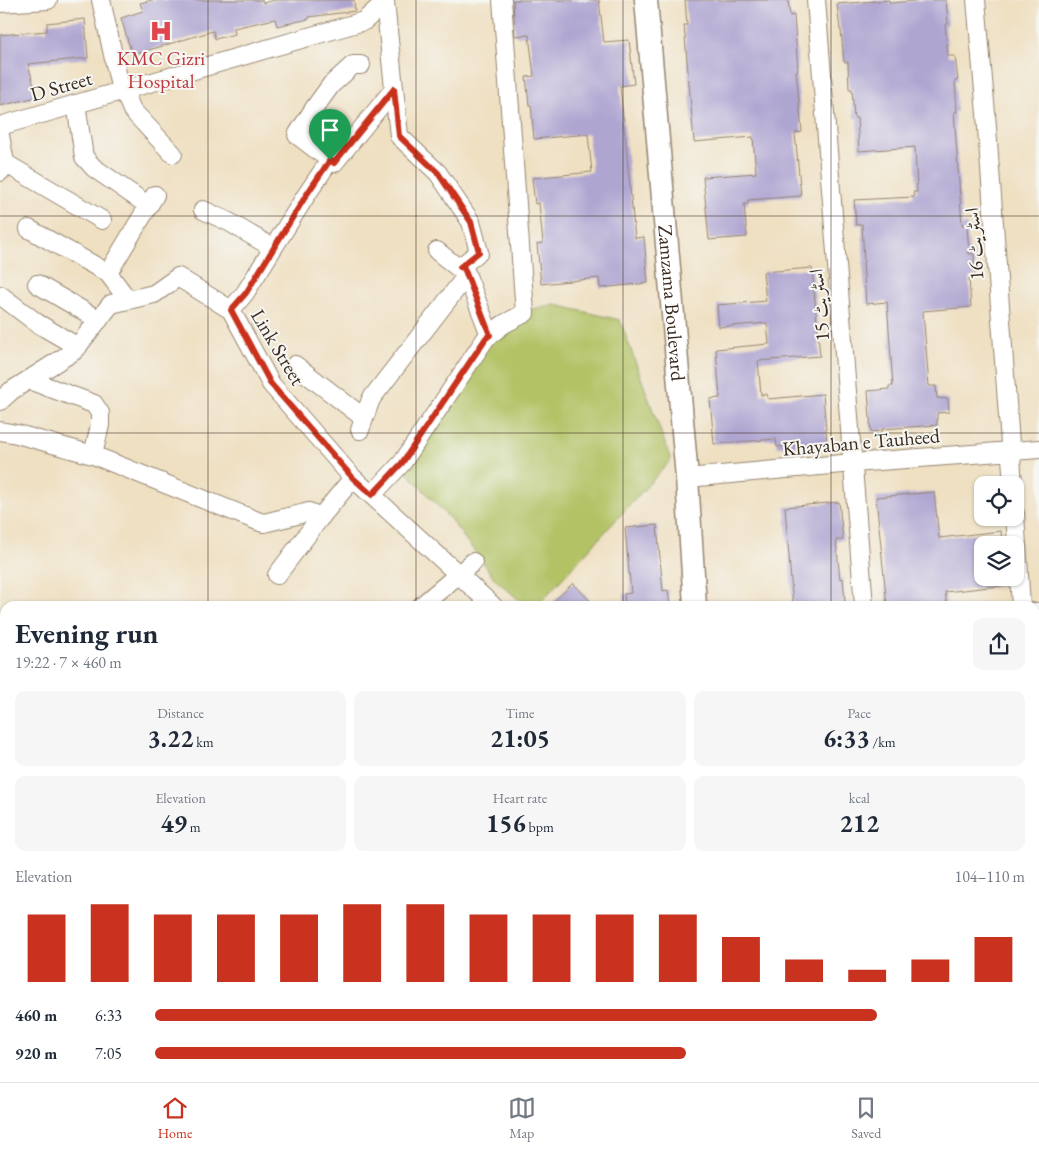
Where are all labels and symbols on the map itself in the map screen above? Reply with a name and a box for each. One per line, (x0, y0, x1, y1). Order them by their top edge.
hospital icon: KMC Gizri Hospital (148, 18, 174, 44)
place label: KMC Gizri Hospital (117, 45, 205, 94)
street label: D Street (27, 65, 96, 107)
pin (309, 109, 351, 160)
street label: اسٹریٹ 16 (958, 207, 990, 281)
street label: Zamzama Boulevard (652, 224, 692, 383)
street label: اسٹریٹ 15 (803, 268, 835, 342)
street label: Link Street (245, 304, 311, 391)
street label: Khayaban e Tauheed (781, 422, 942, 462)

